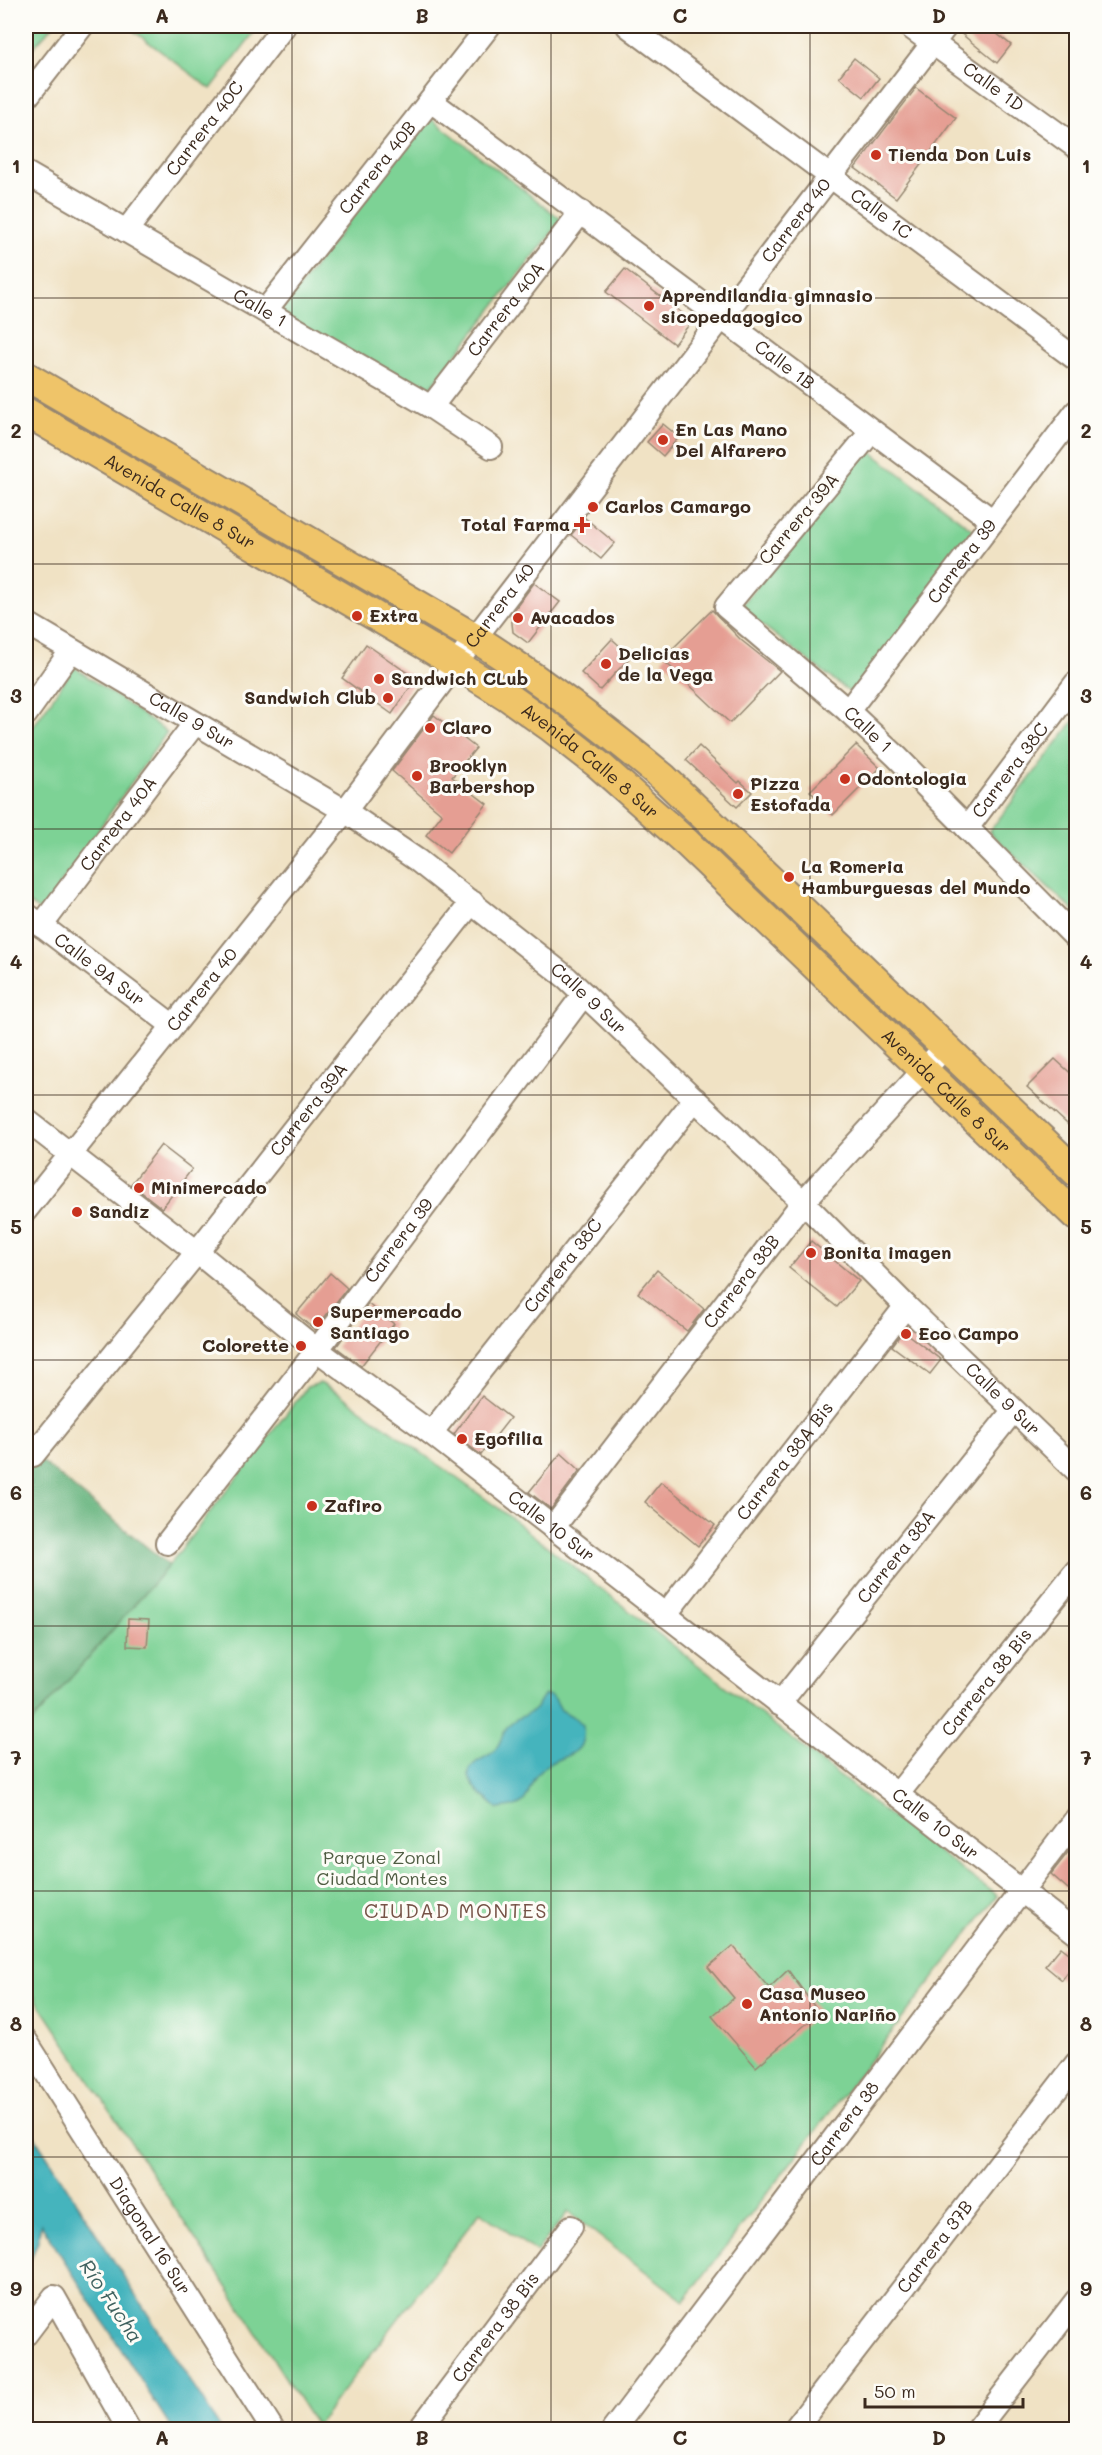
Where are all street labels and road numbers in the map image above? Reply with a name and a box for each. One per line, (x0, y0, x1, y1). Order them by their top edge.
street label: Calle 1D (958, 56, 1029, 117)
street label: Carrera 40C (160, 76, 248, 181)
street label: Carrera 40B (333, 116, 421, 219)
street label: Carrera 40 (755, 173, 836, 267)
street label: Calle 1C (846, 182, 917, 244)
street label: Carrera 40A (461, 257, 549, 361)
street label: Calle 1 (229, 282, 291, 332)
street label: Calle 1B (750, 334, 820, 395)
street label: Avenida Calle 8 Sur (100, 447, 260, 554)
street label: Carrera 39A (753, 467, 844, 569)
street label: Carrera 39 (921, 513, 1001, 608)
street label: Carrera 40 (459, 558, 539, 652)
street label: Calle 9 Sur (145, 685, 239, 754)
street label: Avenida Calle 8 Sur (517, 697, 664, 824)
street label: Calle 1 (839, 700, 898, 757)
street label: Carrera 38C (966, 717, 1053, 822)
street label: Carrera 40A (74, 771, 161, 876)
street label: Calle 9A Sur (50, 927, 150, 1011)
street label: Carrera 40 (160, 942, 242, 1036)
street label: Calle 9 Sur (546, 957, 632, 1039)
street label: Avenida Calle 8 Sur (877, 1023, 1017, 1158)
street label: Carrera 39A (264, 1057, 352, 1161)
street label: Carrera 39 (358, 1192, 438, 1288)
street label: Carrera 38C (518, 1213, 607, 1317)
street label: Carrera 38B (697, 1230, 784, 1333)
street label: Calle 9 Sur (960, 1357, 1046, 1440)
street label: Carrera 38A Bis (730, 1396, 838, 1525)
street label: Calle 10 Sur (503, 1484, 600, 1567)
street label: Carrera 38A (851, 1505, 940, 1608)
street label: Carrera 38 Bis (936, 1623, 1037, 1741)
street label: Calle 10 Sur (887, 1782, 984, 1864)
street label: Carrera 38 (804, 2076, 884, 2171)
street label: Diagonal 16 Sur (104, 2172, 197, 2299)
street label: Carrera 37B (891, 2195, 978, 2298)
street label: Carrera 38 Bis (446, 2267, 544, 2387)

